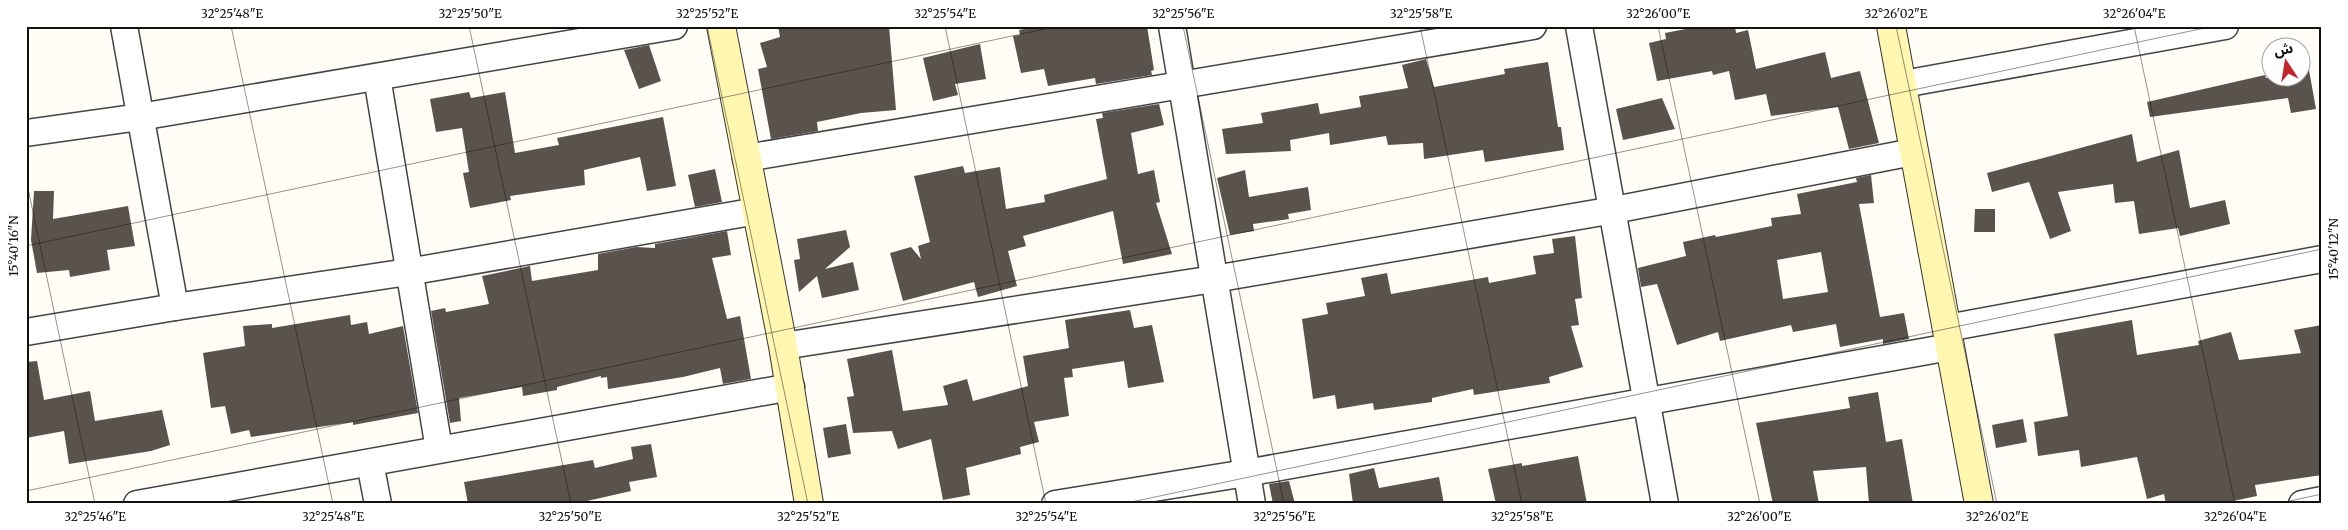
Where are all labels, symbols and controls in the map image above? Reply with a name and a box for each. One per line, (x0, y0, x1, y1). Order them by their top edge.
text: 32°25'48"E (201, 6, 263, 21)
text: 32°25'50"E (438, 6, 502, 21)
text: 32°25'52"E (676, 6, 738, 21)
text: 32°25'54"E (914, 6, 976, 21)
text: 32°25'56"E (1152, 6, 1214, 21)
text: 32°25'58"E (1390, 6, 1453, 21)
text: 32°26'00"E (1626, 6, 1690, 21)
text: 32°26'02"E (1865, 6, 1928, 21)
text: 32°26'04"E (2103, 6, 2166, 21)
north arrow (2260, 38, 2310, 88)
text: ش (2272, 38, 2295, 60)
text: 15°40'16"N (6, 215, 21, 276)
text: 15°40'12"N (2326, 218, 2341, 280)
text: 32°25'46"E (64, 509, 126, 524)
text: 32°25'48"E (302, 509, 364, 524)
text: 32°25'50"E (538, 509, 602, 524)
text: 32°25'52"E (777, 509, 839, 524)
text: 32°25'54"E (1015, 509, 1077, 524)
text: 32°25'56"E (1253, 509, 1315, 524)
text: 32°25'58"E (1491, 509, 1554, 524)
text: 32°26'00"E (1727, 509, 1791, 524)
text: 32°26'02"E (1966, 509, 2029, 524)
text: 32°26'04"E (2204, 509, 2267, 524)

